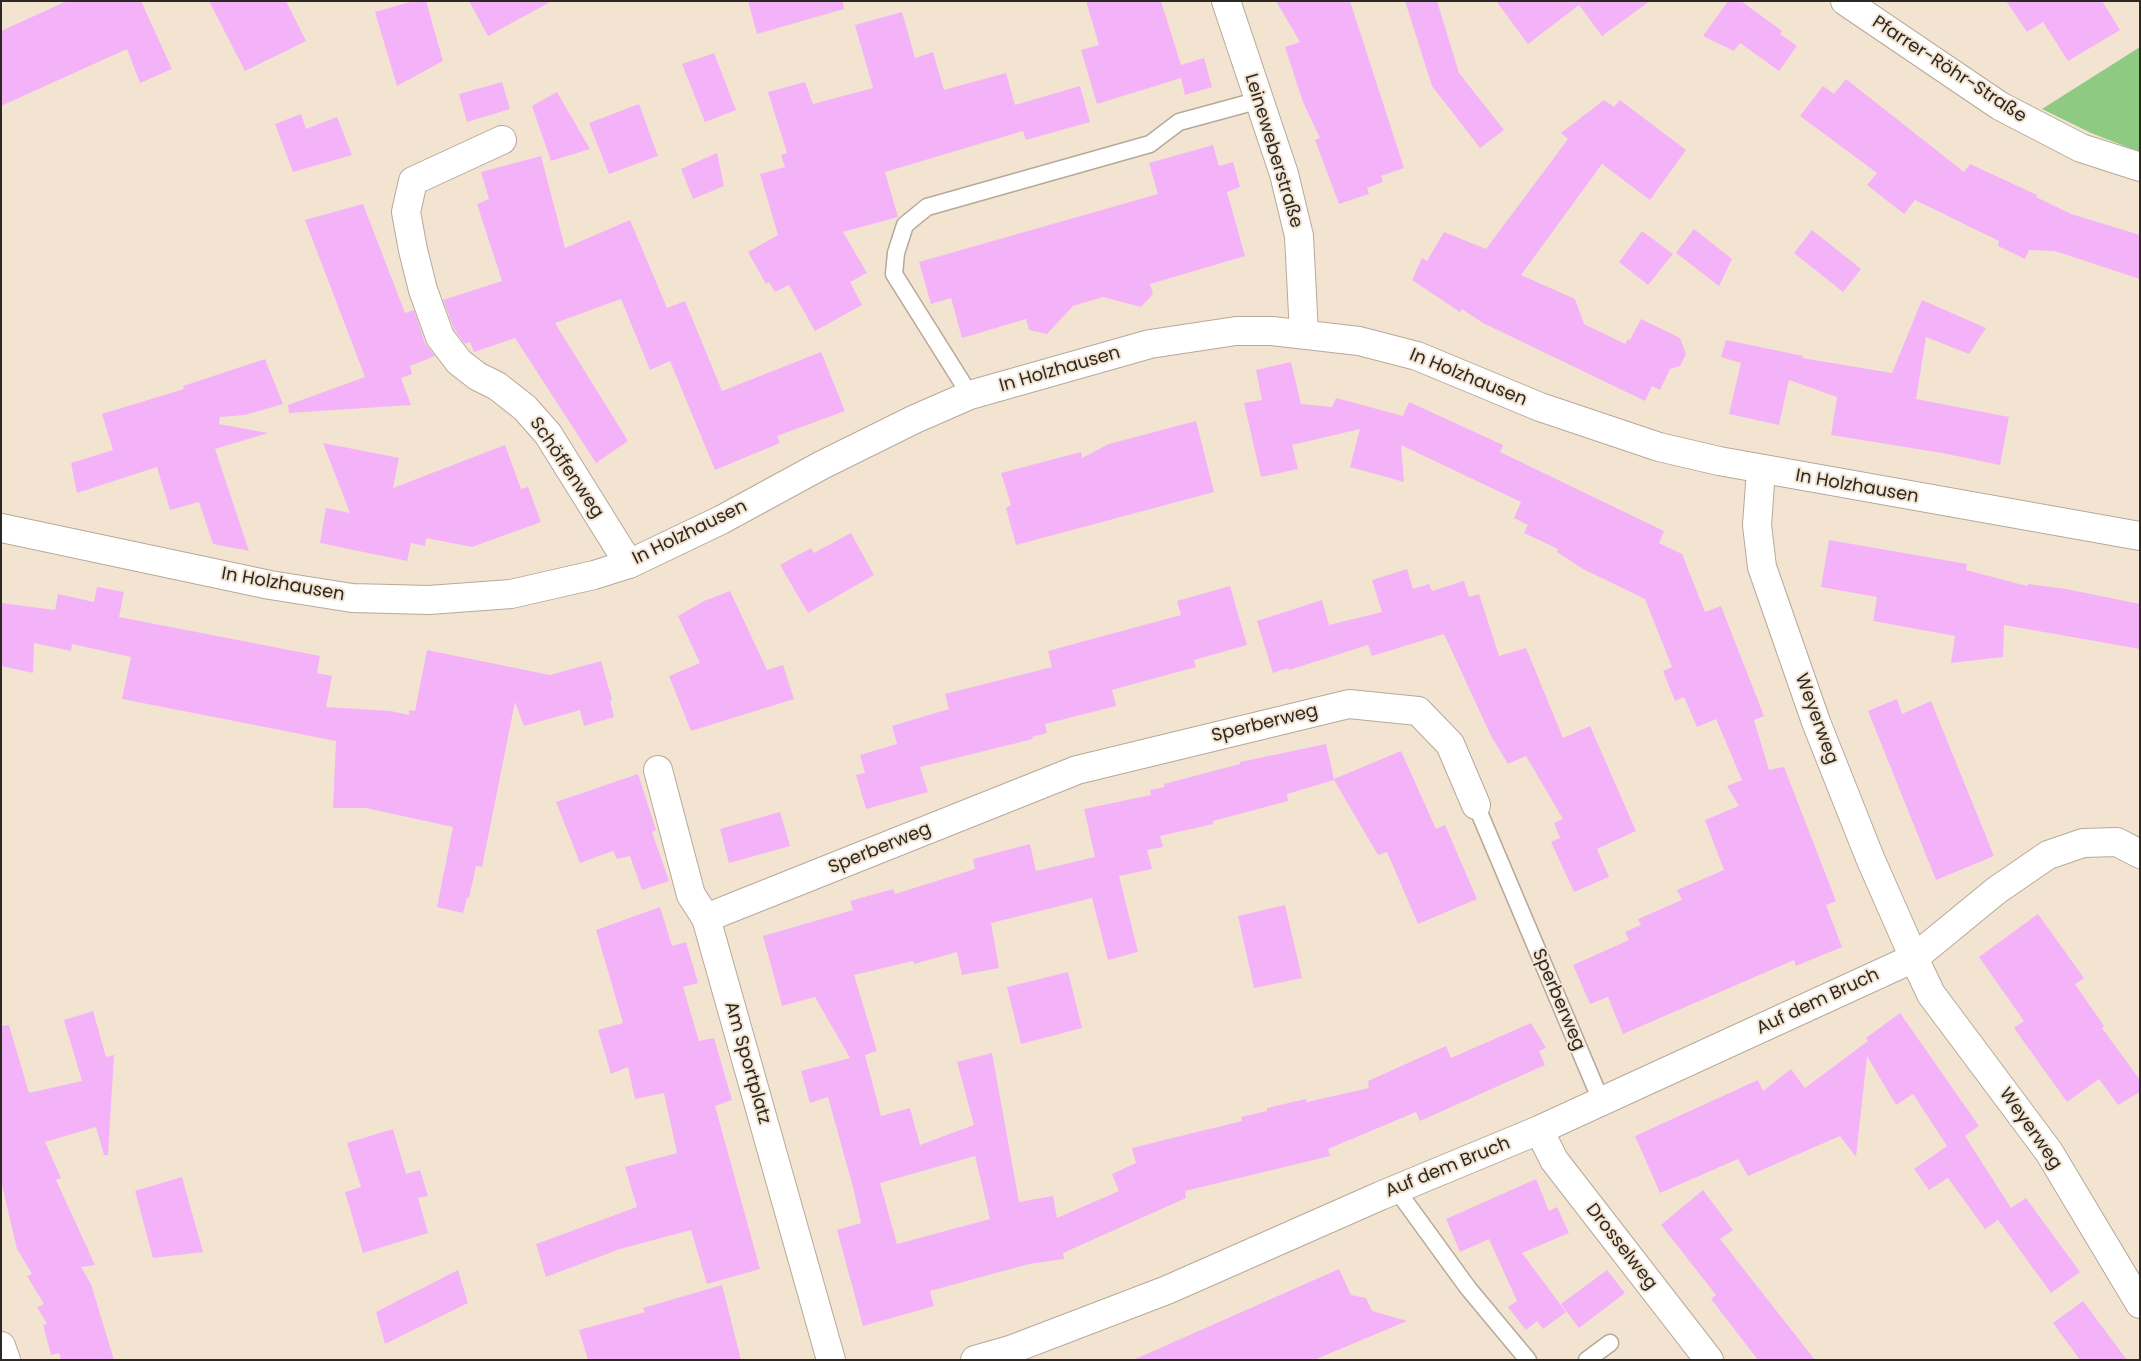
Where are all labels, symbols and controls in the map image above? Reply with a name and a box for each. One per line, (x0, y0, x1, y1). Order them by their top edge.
street label: Pfarrer-Röhr-Straße (1868, 12, 2030, 128)
street label: Leineweberstraße (1239, 71, 1307, 231)
street label: In Holzhausen (997, 342, 1123, 398)
street label: In Holzhausen (1406, 345, 1530, 411)
street label: Schöffenweg (524, 413, 608, 523)
street label: In Holzhausen (1794, 466, 1920, 508)
street label: In Holzhausen (629, 496, 751, 570)
street label: In Holzhausen (220, 564, 346, 606)
street label: Weyerweg (1790, 671, 1842, 767)
street label: Sperberweg (1210, 700, 1320, 748)
street label: Sperberweg (826, 819, 934, 879)
street label: Sperberweg (1527, 946, 1589, 1054)
street label: Auf dem Bruch (1753, 964, 1883, 1040)
street label: Am Sportplatz (719, 999, 775, 1127)
street label: Weyerweg (1994, 1084, 2066, 1174)
street label: Auf dem Bruch (1382, 1133, 1514, 1203)
street label: Drosselweg (1581, 1200, 1661, 1294)

